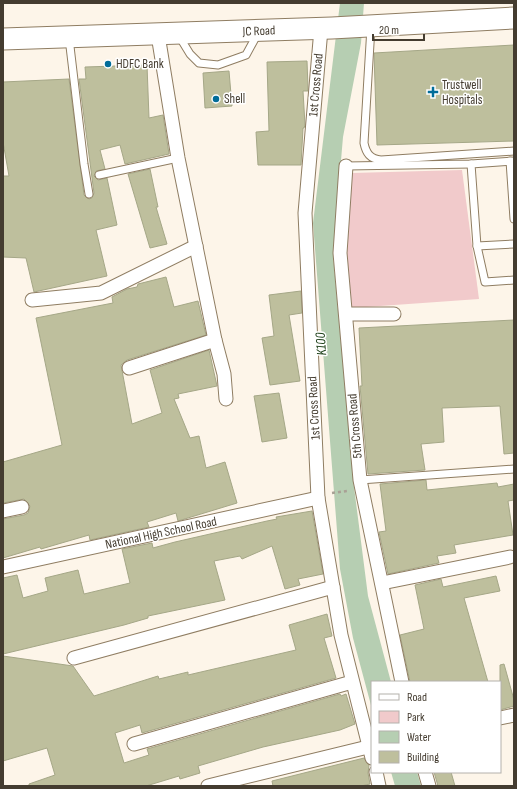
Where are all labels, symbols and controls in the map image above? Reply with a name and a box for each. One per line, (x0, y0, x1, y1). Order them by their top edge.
scale bar (373, 16, 424, 42)
street label: JC Road (241, 22, 276, 40)
text: 20 m (379, 23, 399, 38)
street label: 1st Cross Road (305, 53, 327, 117)
place label: HDFC Bank (116, 56, 164, 72)
marker: HDFC Bank (103, 59, 113, 69)
place label: Trustwell Hospitals (442, 77, 483, 108)
marker: Trustwell Hospitals (427, 86, 439, 98)
place label: Shell (224, 91, 245, 107)
marker: Shell (211, 94, 221, 104)
water label: K100 (312, 331, 330, 356)
street label: 1st Cross Road (304, 376, 324, 440)
street label: 5th Cross Road (344, 393, 366, 459)
street label: National High School Road (104, 513, 218, 553)
legend (371, 681, 501, 773)
text: Road (407, 690, 427, 705)
text: Park (407, 710, 425, 725)
text: Water (407, 730, 431, 745)
text: Building (407, 750, 439, 765)

